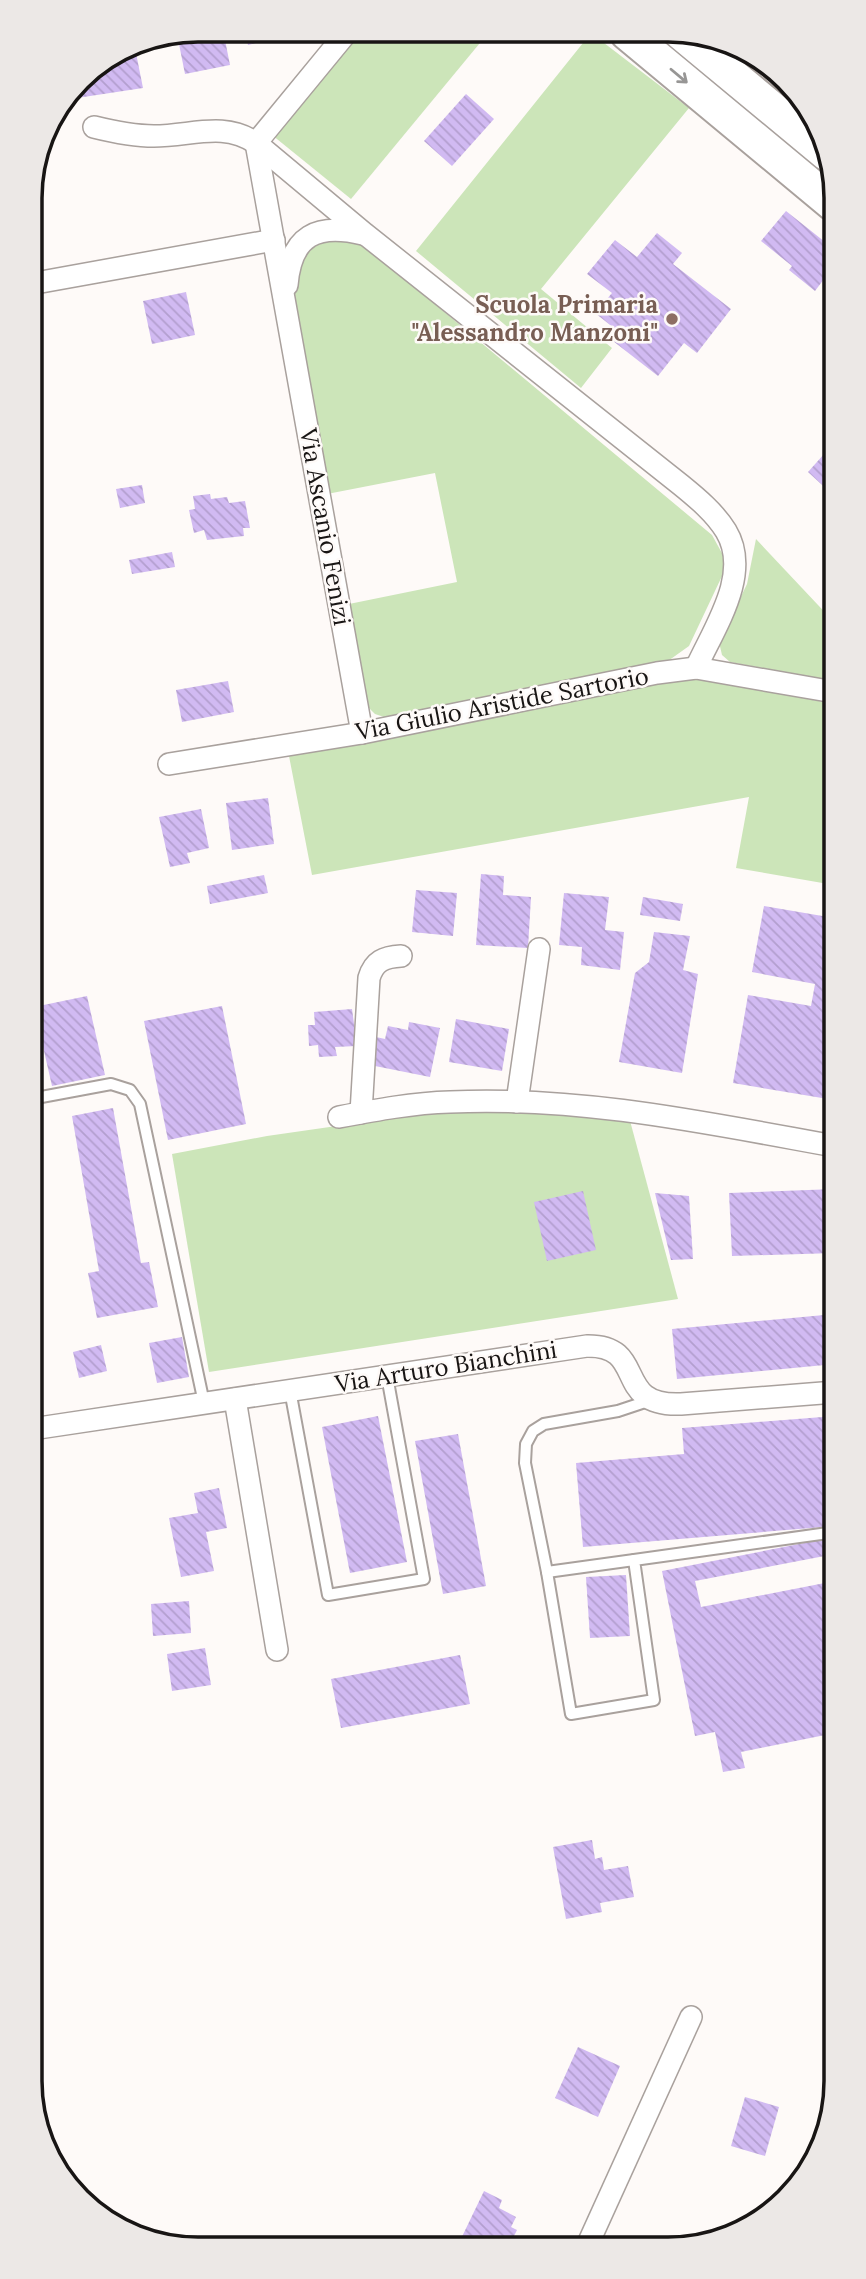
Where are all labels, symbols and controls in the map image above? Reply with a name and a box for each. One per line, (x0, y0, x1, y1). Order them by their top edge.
one-way arrow (670, 68, 688, 84)
place label: Scuola Primaria "Alessandro Manzoni" (412, 289, 658, 348)
marker: Scuola Primaria "Alessandro Manzoni" (664, 311, 680, 327)
street label: Via Ascanio Fenizi (293, 425, 358, 628)
street label: Via Giulio Aristide Sartorio (352, 660, 651, 747)
street label: Via Arturo Bianchini (332, 1334, 559, 1400)

